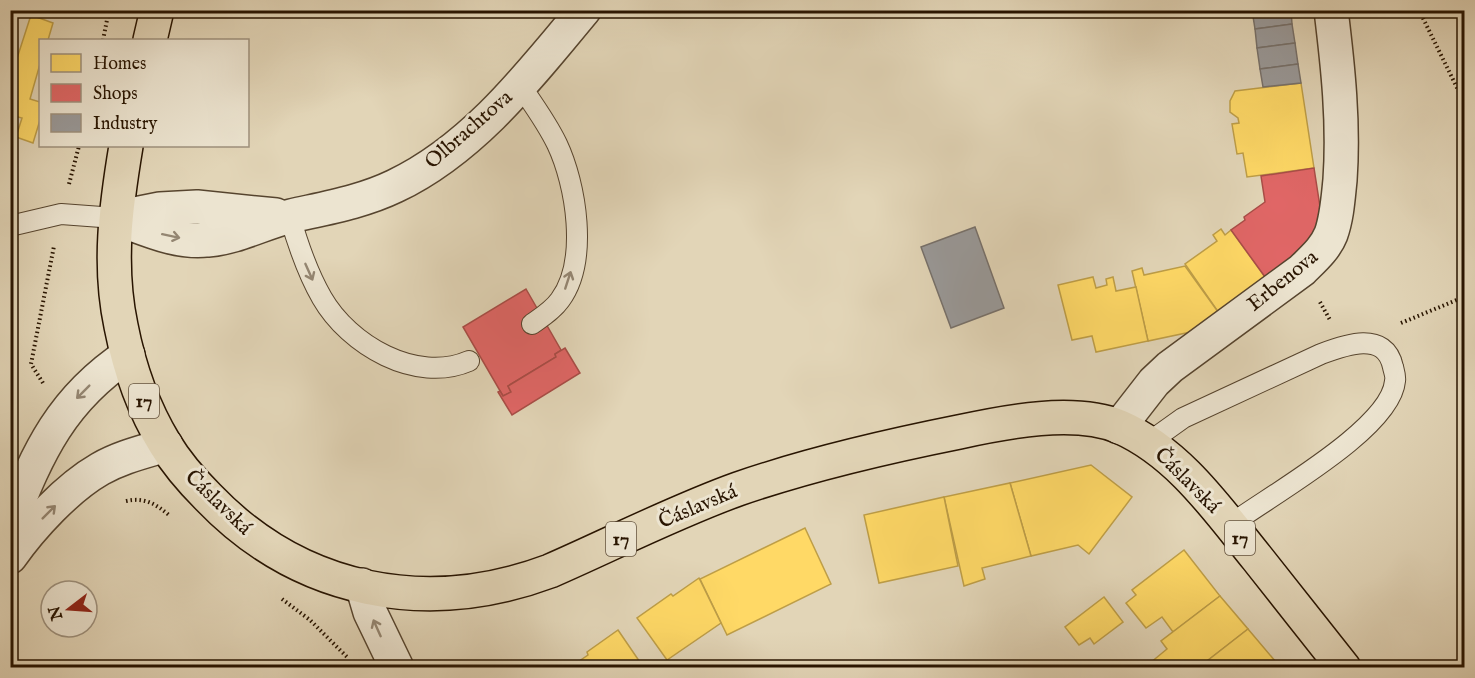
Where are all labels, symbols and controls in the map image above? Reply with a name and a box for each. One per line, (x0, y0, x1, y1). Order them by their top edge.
legend (39, 39, 249, 147)
text: Homes (93, 53, 146, 76)
text: Shops (93, 83, 138, 106)
street label: Olbrachtova (419, 84, 519, 176)
text: Industry (93, 113, 157, 136)
one-way arrow (160, 231, 180, 242)
street label: Erbenova (1242, 244, 1325, 318)
one-way arrow (304, 262, 315, 280)
one-way arrow (564, 272, 575, 290)
one-way arrow (76, 384, 90, 399)
road number: 17 (129, 384, 159, 418)
street label: Čáslavská (1148, 441, 1227, 521)
street label: Čáslavská (179, 464, 259, 542)
street label: Čáslavská (654, 477, 742, 536)
one-way arrow (41, 505, 56, 520)
road number: 17 (1225, 521, 1255, 555)
road number: 17 (606, 522, 636, 556)
north arrow (39, 579, 99, 639)
text: N (45, 603, 68, 623)
one-way arrow (371, 619, 382, 637)

